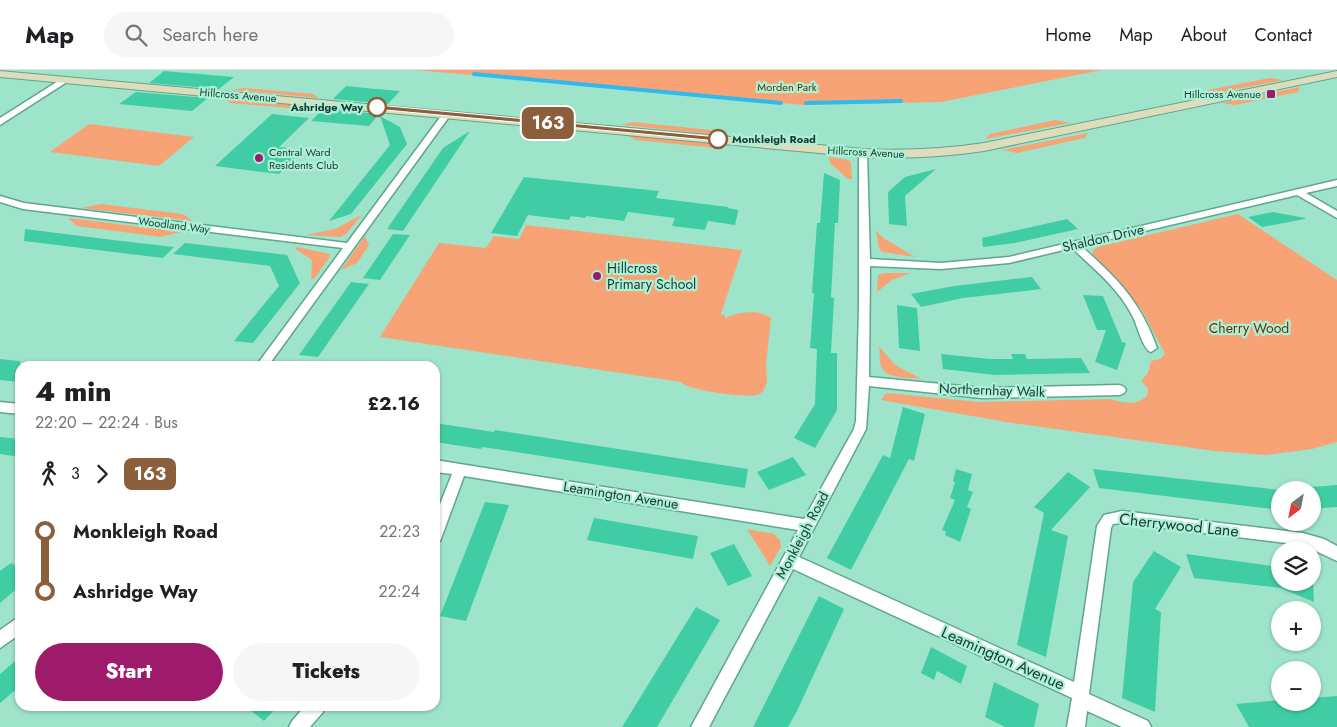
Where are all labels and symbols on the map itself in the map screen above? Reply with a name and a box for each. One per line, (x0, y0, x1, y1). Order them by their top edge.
park label: Morden Park (757, 79, 817, 95)
street label: Hillcross Avenue (199, 84, 277, 106)
place label: Hillcross Avenue (1184, 86, 1261, 102)
marker: Hillcross Avenue (1265, 88, 1277, 100)
marker: Ashridge Way (367, 97, 387, 117)
place label: Ashridge Way (290, 99, 363, 115)
line badge: 163 (519, 107, 577, 139)
marker: Monkleigh Road (708, 129, 728, 149)
place label: Monkleigh Road (732, 131, 816, 147)
street label: Hillcross Avenue (827, 142, 905, 162)
place label: Central Ward Residents Club (269, 144, 338, 173)
marker: Central Ward Residents Club (253, 152, 265, 164)
street label: Woodland Way (138, 213, 211, 237)
street label: Shaldon Drive (1060, 219, 1146, 257)
place label: Hillcross Primary School (607, 258, 696, 294)
marker: Hillcross Primary School (591, 270, 603, 282)
park label: Cherry Wood (1209, 318, 1289, 338)
street label: Northernhay Walk (939, 378, 1046, 402)
street label: Leamington Avenue (562, 476, 680, 514)
north arrow (1271, 481, 1321, 531)
street label: Monkleigh Road (771, 488, 833, 582)
street label: Cherrywood Lane (1118, 507, 1240, 543)
street label: Leamington Avenue (938, 620, 1068, 696)

